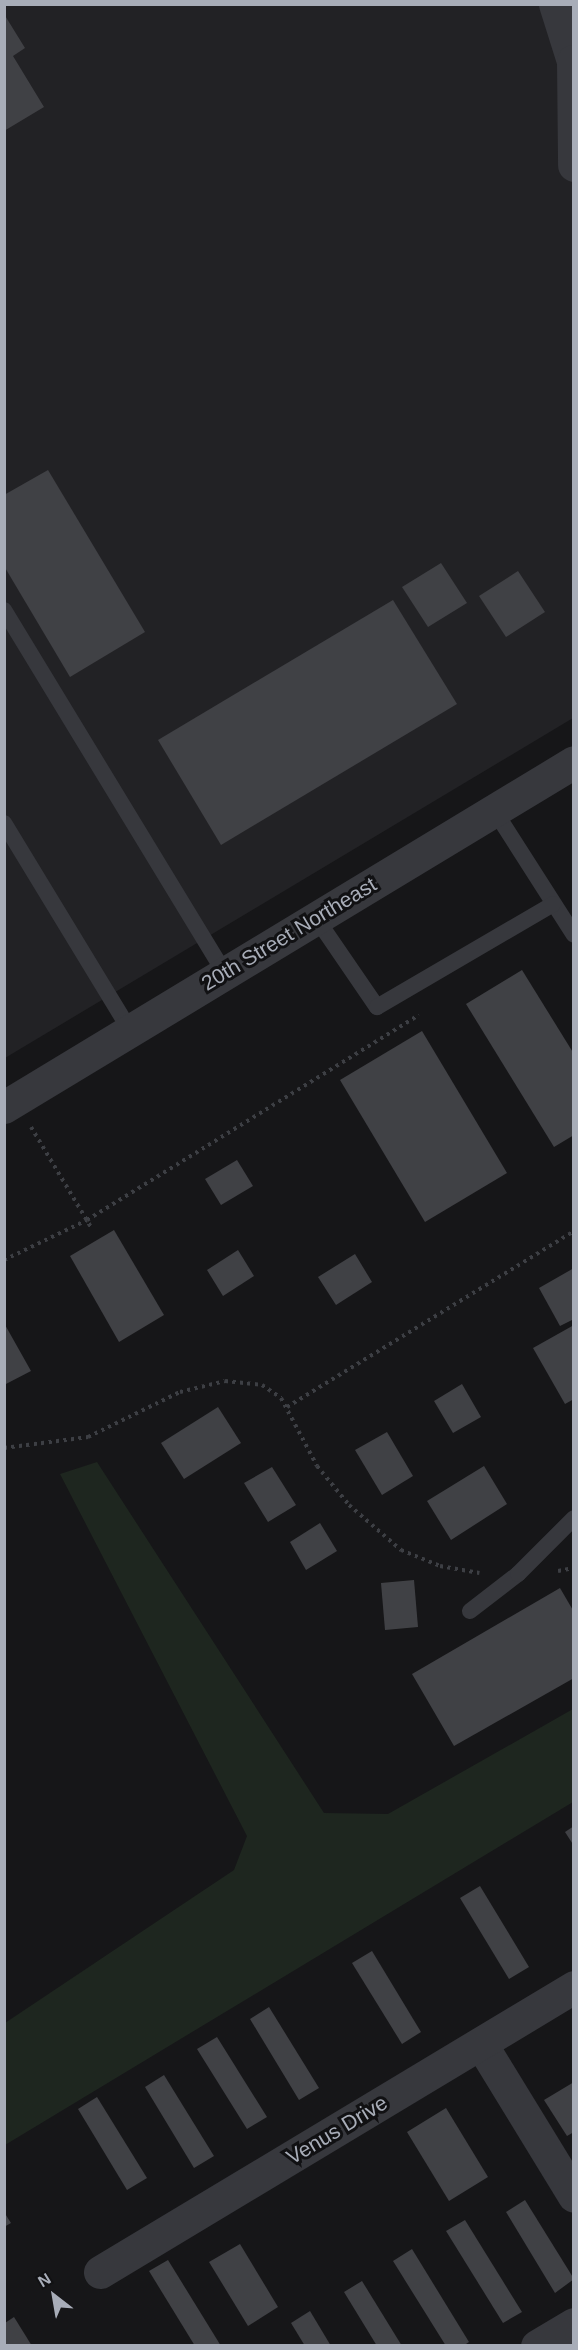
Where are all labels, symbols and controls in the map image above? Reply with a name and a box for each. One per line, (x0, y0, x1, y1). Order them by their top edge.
street label: 20th Street Northeast (197, 872, 381, 996)
street label: Venus Drive (282, 2090, 392, 2170)
north arrow (24, 2266, 84, 2326)
text: N (35, 2270, 54, 2290)

